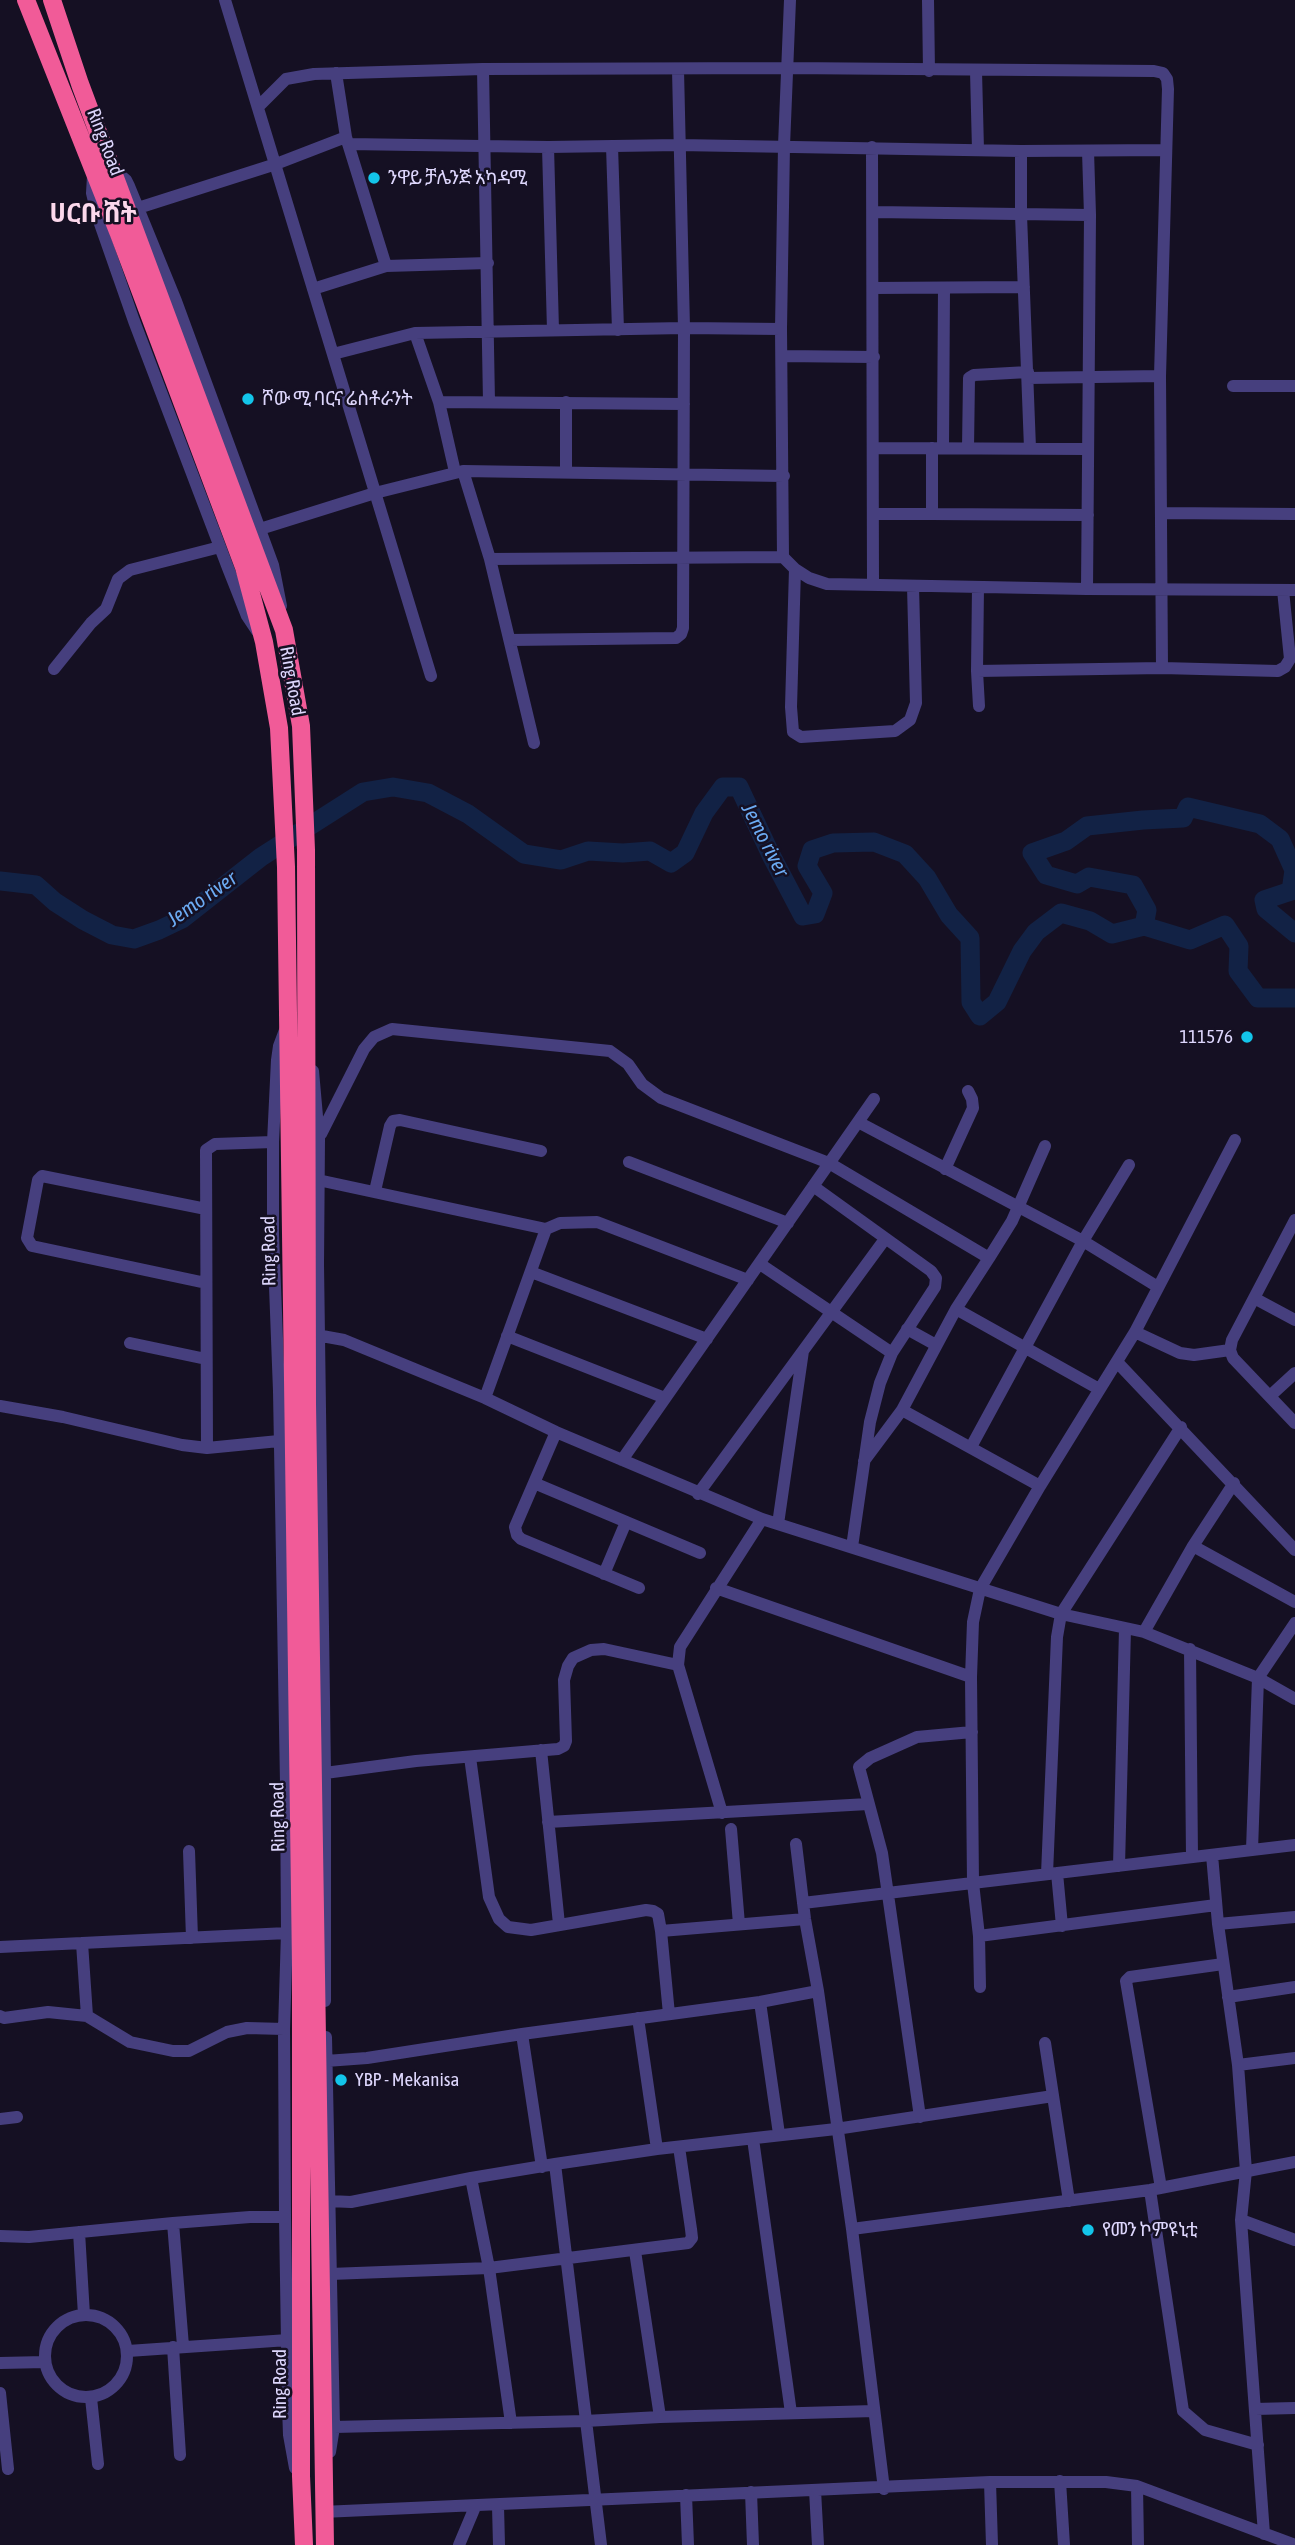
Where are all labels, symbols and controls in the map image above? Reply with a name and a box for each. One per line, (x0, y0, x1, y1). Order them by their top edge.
street label: Ring Road (82, 105, 128, 179)
place label: ንዋይ ቻሌንጅ አካዳሚ (388, 167, 527, 189)
marker: ንዋይ ቻሌንጅ አካዳሚ (366, 170, 382, 186)
district label: ሀርቡ ሸት (49, 198, 137, 230)
place label: ሾው ሚ ባርና ሬስቶራንት (262, 388, 413, 410)
marker: ሾው ሚ ባርና ሬስቶራንት (240, 391, 256, 407)
street label: Ring Road (275, 644, 309, 718)
water label: Jemo river (736, 799, 794, 881)
water label: Jemo river (162, 866, 242, 932)
place label: 111576 (1179, 1026, 1233, 1048)
marker: 111576 (1239, 1029, 1255, 1045)
street label: Ring Road (257, 1216, 281, 1286)
street label: Ring Road (266, 1782, 290, 1852)
place label: YBP - Mekanisa (355, 2069, 459, 2091)
marker: YBP - Mekanisa (333, 2072, 349, 2088)
place label: የመን ኮምዩኒቲ (1102, 2219, 1198, 2241)
marker: የመን ኮምዩኒቲ (1080, 2222, 1096, 2238)
street label: Ring Road (269, 2349, 291, 2419)

